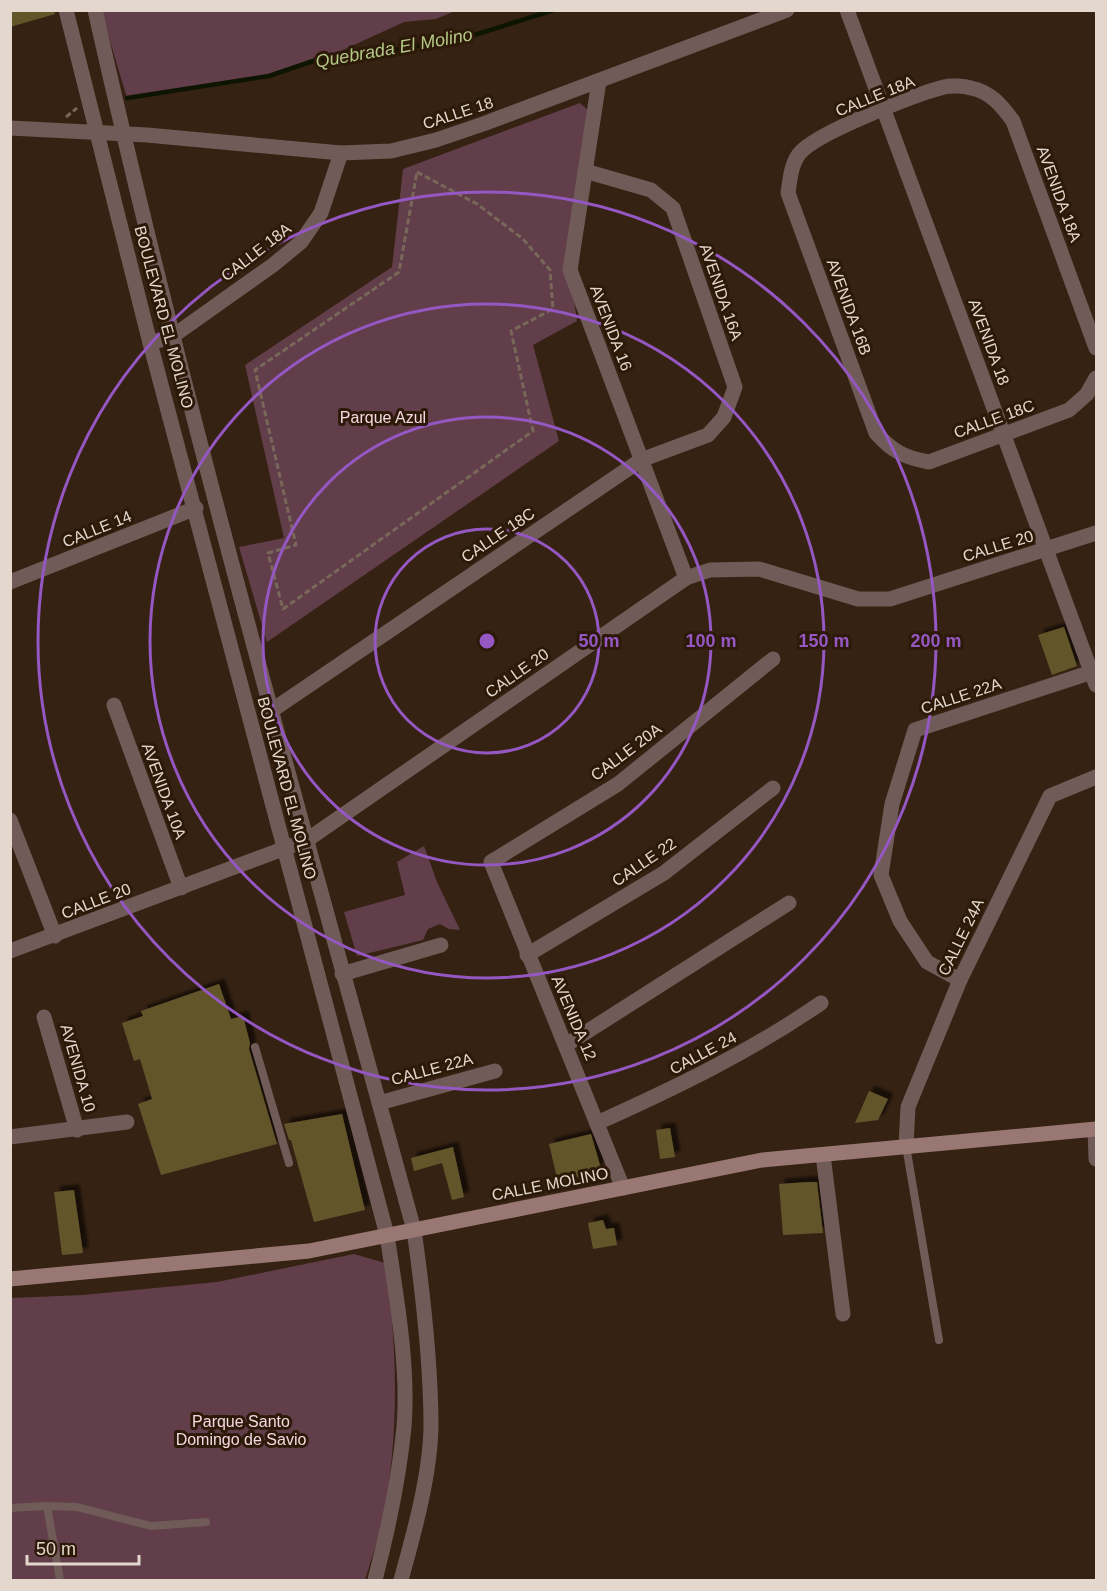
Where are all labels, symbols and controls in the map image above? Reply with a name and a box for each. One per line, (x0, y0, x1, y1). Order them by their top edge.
water label: Quebrada El Molino (314, 24, 474, 72)
street label: CALLE 18A (833, 72, 917, 120)
street label: CALLE 18 (421, 94, 495, 132)
street label: AVENIDA 18A (1034, 144, 1084, 245)
street label: CALLE 18A (218, 219, 294, 284)
street label: BOULEVARD EL MOLINO (131, 224, 197, 410)
street label: AVENIDA 16A (697, 241, 746, 343)
street label: AVENIDA 16B (824, 257, 874, 357)
street label: AVENIDA 16 (587, 283, 635, 373)
street label: AVENIDA 18 (966, 297, 1012, 387)
street label: CALLE 18C (951, 397, 1037, 441)
park label: Parque Azul (340, 409, 426, 426)
street label: CALLE 18C (458, 504, 538, 566)
street label: CALLE 14 (60, 507, 134, 551)
street label: CALLE 20 (961, 527, 1035, 565)
centre of rings (477, 631, 497, 651)
text: 50 m (578, 631, 620, 651)
text: 100 m (685, 631, 737, 651)
text: 150 m (798, 631, 850, 651)
text: 200 m (910, 631, 962, 651)
street label: CALLE 20 (482, 645, 552, 701)
street label: CALLE 22A (919, 675, 1004, 717)
street label: BOULEVARD EL MOLINO (254, 695, 320, 881)
street label: CALLE 20A (587, 720, 665, 784)
street label: AVENIDA 10A (139, 741, 189, 842)
street label: CALLE 22 (609, 835, 679, 889)
street label: CALLE 20 (59, 880, 133, 922)
street label: CALLE 24A (935, 895, 987, 978)
street label: AVENIDA 12 (549, 973, 600, 1063)
street label: AVENIDA 10 (57, 1022, 99, 1114)
street label: CALLE 24 (667, 1028, 739, 1078)
street label: CALLE 22A (389, 1050, 475, 1088)
street label: CALLE MOLINO (490, 1164, 610, 1204)
park label: Parque Santo Domingo de Savio (176, 1413, 306, 1448)
scale bar (27, 1528, 140, 1566)
text: 50 m (36, 1539, 76, 1559)

